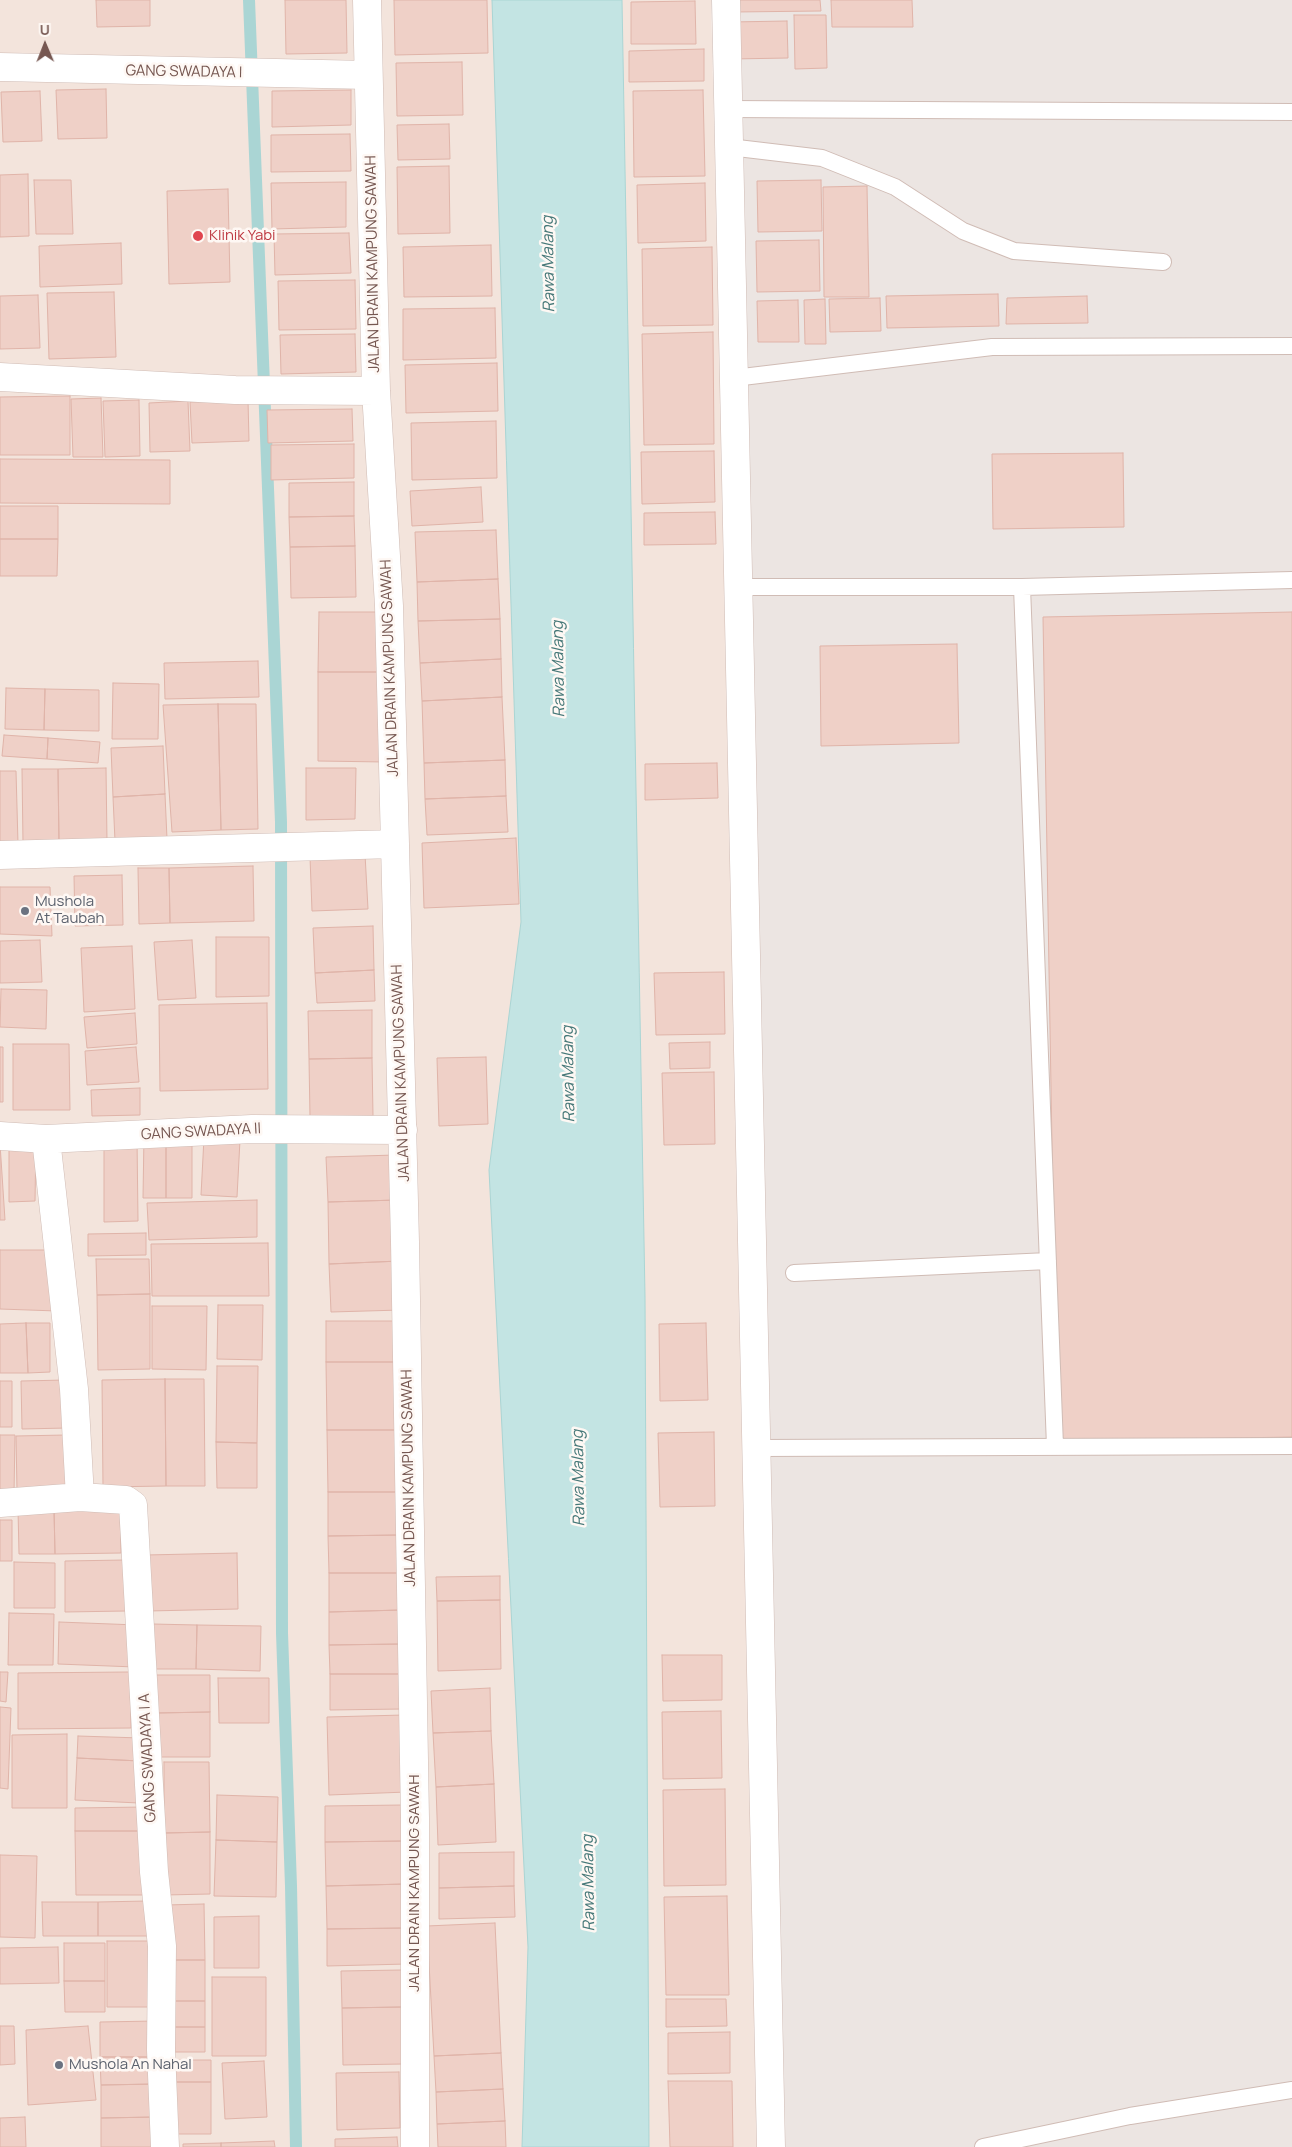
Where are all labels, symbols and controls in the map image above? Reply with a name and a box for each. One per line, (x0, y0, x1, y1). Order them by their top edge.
north arrow (20, 20, 70, 70)
text: U (40, 20, 50, 39)
street label: GANG SWADAYA I (125, 62, 243, 82)
street label: JALAN DRAIN KAMPUNG SAWAH (362, 155, 384, 373)
water label: Rawa Malang (539, 216, 559, 312)
place label: Klinik Yabi (209, 227, 276, 245)
marker: Klinik Yabi (191, 229, 205, 243)
street label: JALAN DRAIN KAMPUNG SAWAH (377, 559, 403, 777)
water label: Rawa Malang (549, 621, 569, 717)
place label: Mushola At Taubah (35, 893, 104, 928)
marker: Mushola At Taubah (19, 905, 31, 917)
street label: JALAN DRAIN KAMPUNG SAWAH (388, 964, 414, 1182)
water label: Rawa Malang (559, 1026, 579, 1122)
street label: GANG SWADAYA II (140, 1120, 262, 1144)
street label: JALAN DRAIN KAMPUNG SAWAH (398, 1369, 420, 1587)
water label: Rawa Malang (569, 1430, 589, 1526)
street label: GANG SWADAYA I A (136, 1693, 160, 1823)
street label: JALAN DRAIN KAMPUNG SAWAH (406, 1774, 424, 1992)
water label: Rawa Malang (579, 1835, 599, 1931)
place label: Mushola An Nahal (69, 2056, 192, 2074)
marker: Mushola An Nahal (53, 2059, 65, 2071)

